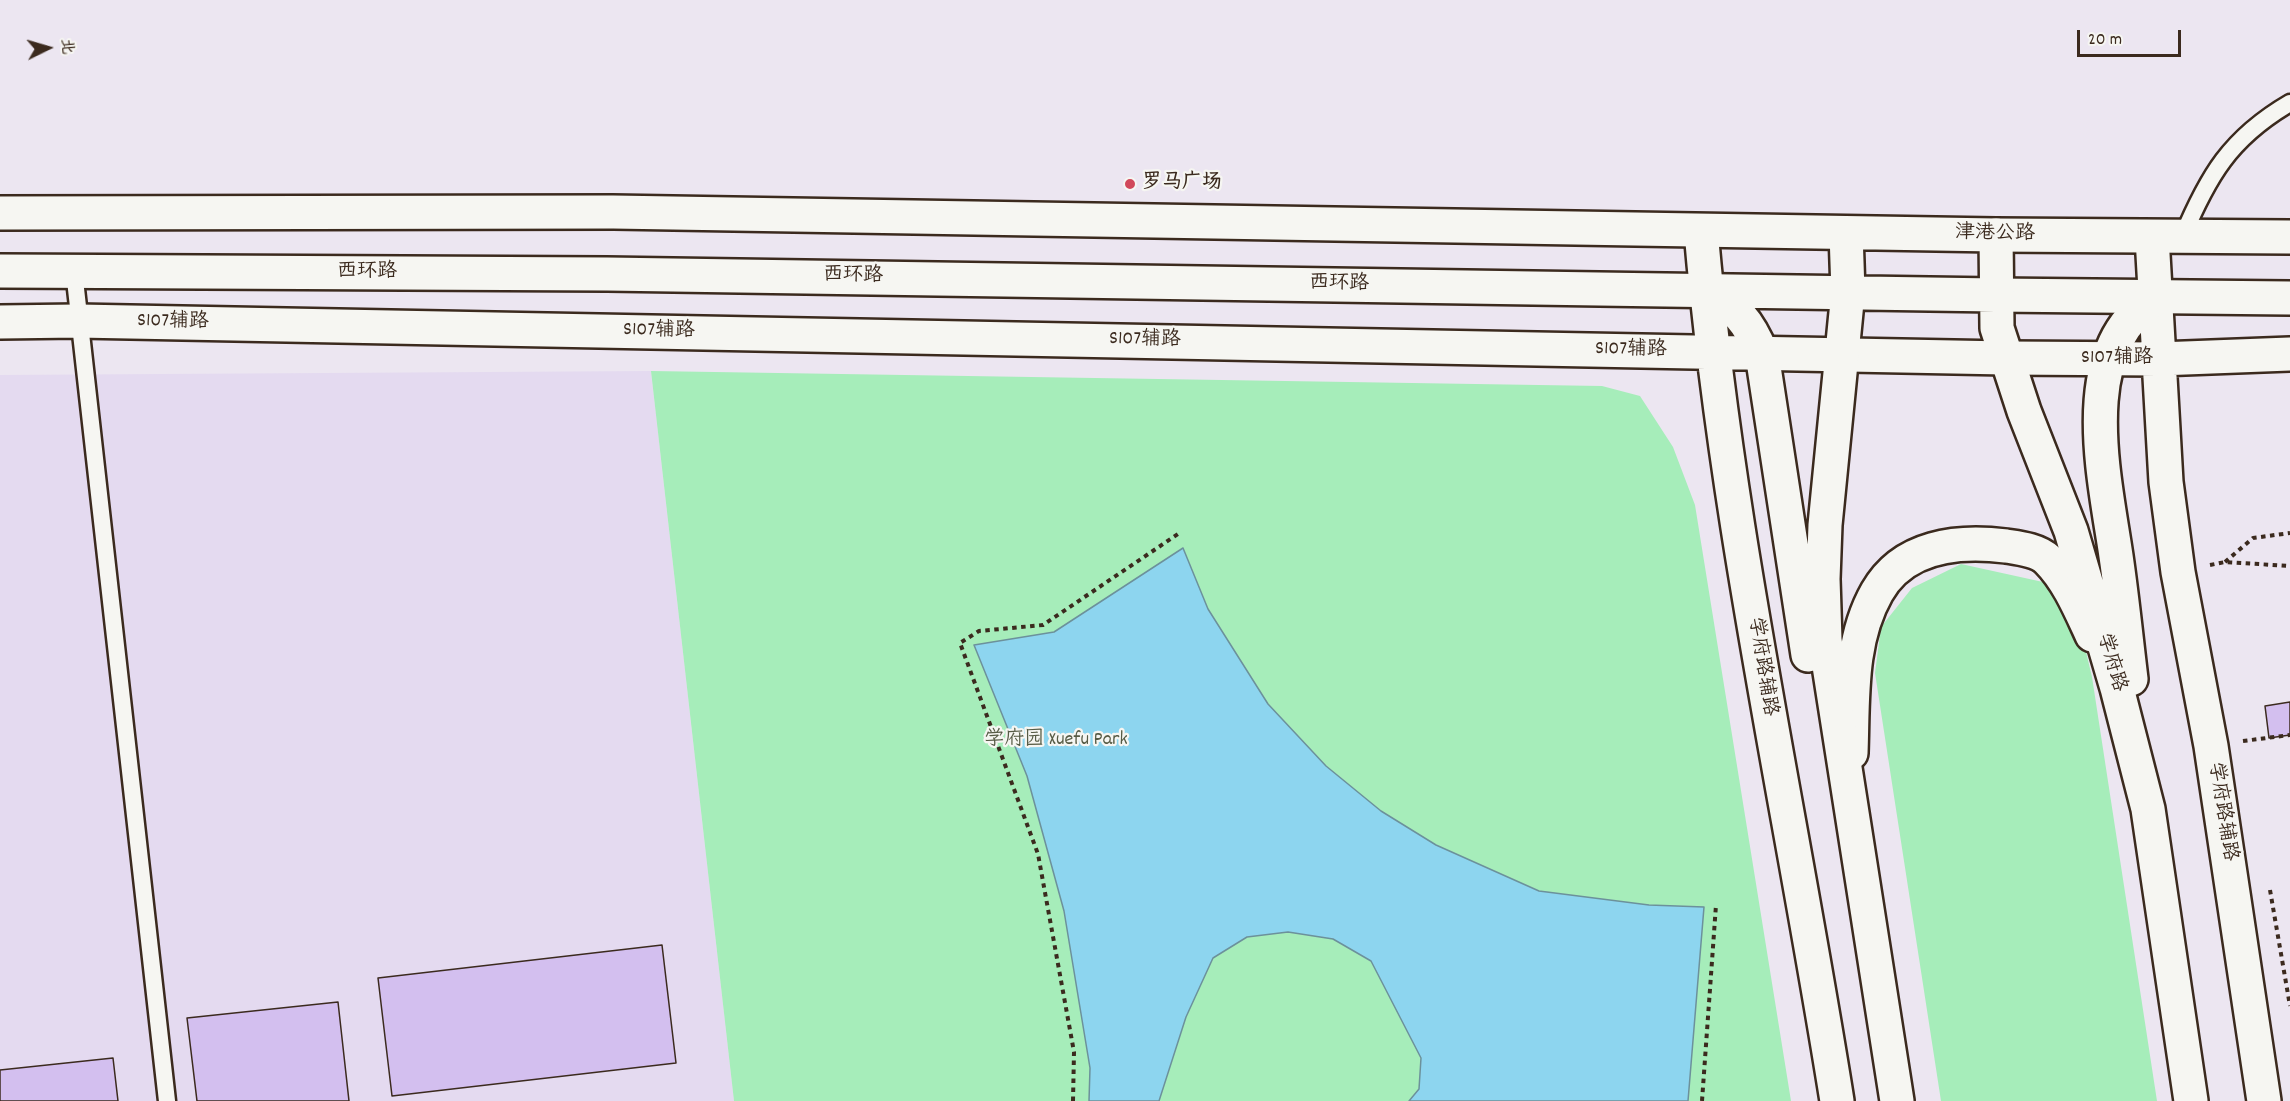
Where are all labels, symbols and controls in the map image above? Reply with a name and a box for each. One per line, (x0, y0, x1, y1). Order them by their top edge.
north arrow (18, 18, 78, 78)
scale bar (2080, 18, 2184, 56)
text: 20 m (2088, 28, 2122, 53)
text: 北 (54, 37, 79, 55)
place label: 罗马广场 (1142, 172, 1222, 196)
marker: 罗马广场 (1123, 177, 1137, 191)
street label: 津港公路 (1955, 222, 2035, 248)
street label: 西环路 (337, 261, 397, 285)
street label: 西环路 (823, 264, 883, 290)
street label: 西环路 (1309, 272, 1369, 298)
street label: S107辅路 (137, 310, 209, 336)
street label: S107辅路 (623, 319, 695, 345)
street label: S107辅路 (1109, 328, 1181, 354)
street label: S107辅路 (1595, 338, 1667, 364)
street label: S107辅路 (2081, 347, 2153, 371)
street label: 学府路辅路 (1741, 616, 1781, 718)
street label: 学府路 (2090, 631, 2130, 695)
park label: 学府园 Xuefu Park (984, 729, 1128, 753)
street label: 学府路辅路 (2201, 761, 2241, 863)

